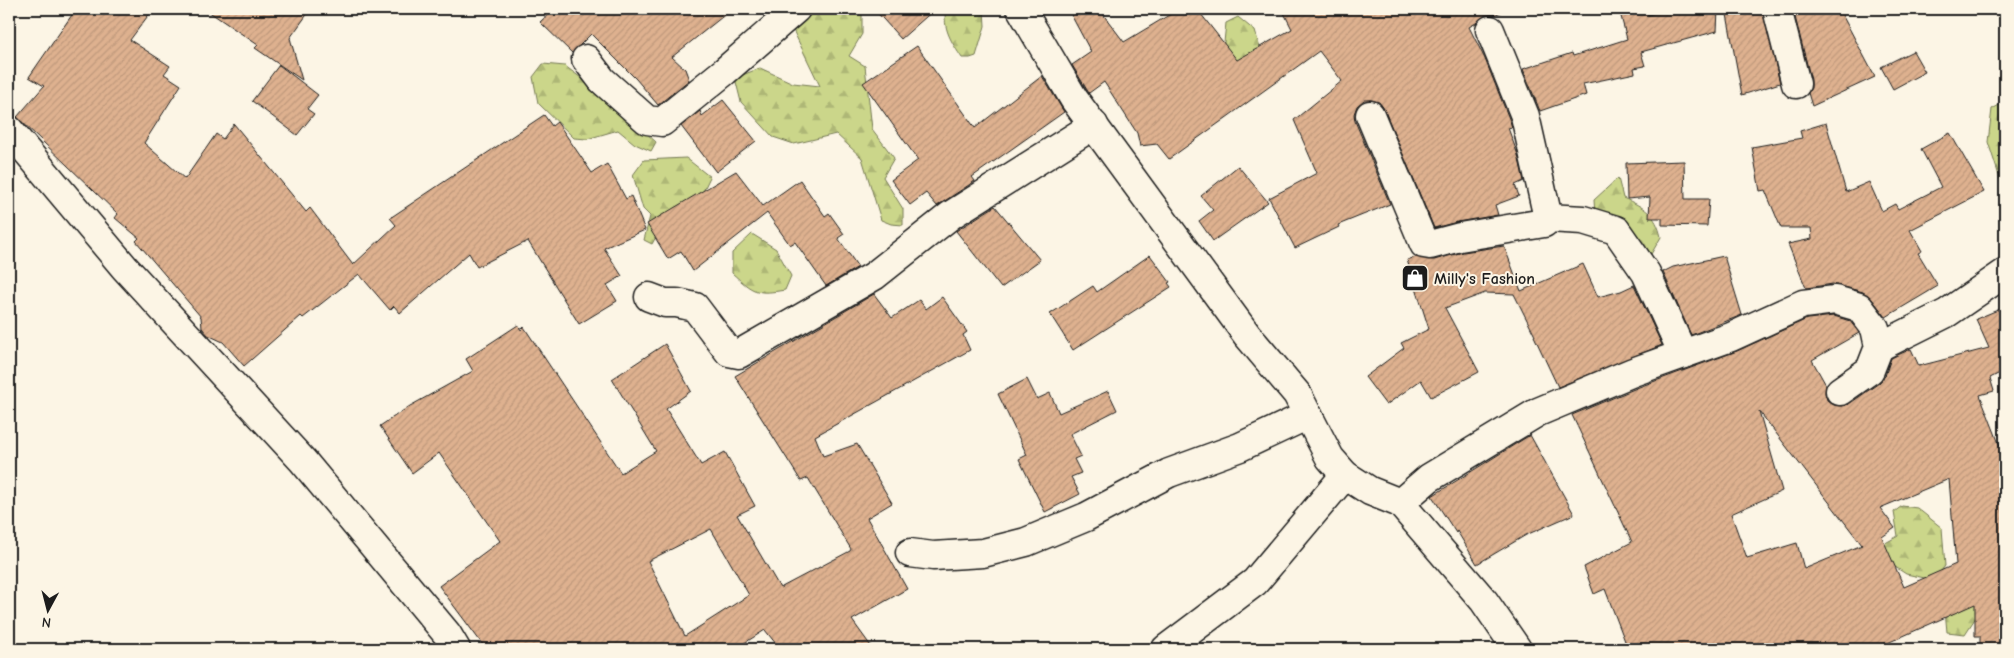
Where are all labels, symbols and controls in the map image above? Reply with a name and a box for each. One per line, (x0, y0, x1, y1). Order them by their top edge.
shop icon: Milly's Fashion (1400, 263, 1430, 293)
place label: Milly's Fashion (1434, 270, 1535, 288)
north arrow (22, 586, 72, 636)
text: N (41, 613, 52, 631)

